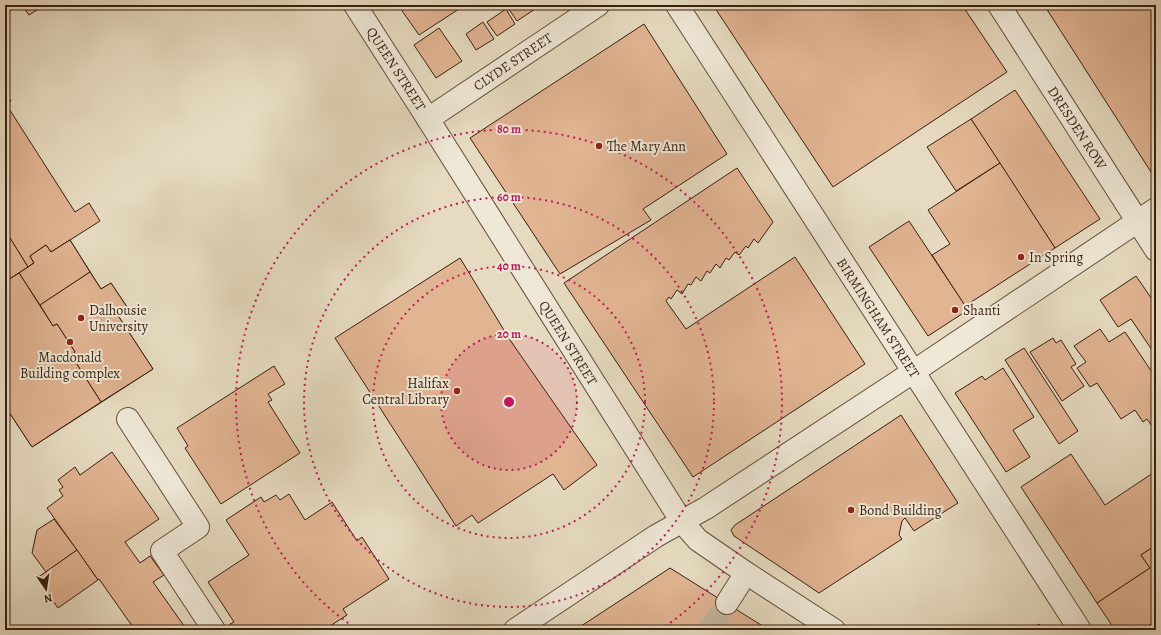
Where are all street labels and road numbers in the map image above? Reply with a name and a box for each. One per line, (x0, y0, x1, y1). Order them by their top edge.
street label: QUEEN STREET (362, 23, 430, 115)
street label: CLYDE STREET (470, 28, 557, 95)
street label: DRESDEN ROW (1043, 83, 1112, 174)
street label: BIRMINGHAM STREET (832, 254, 924, 382)
street label: QUEEN STREET (534, 297, 602, 389)

